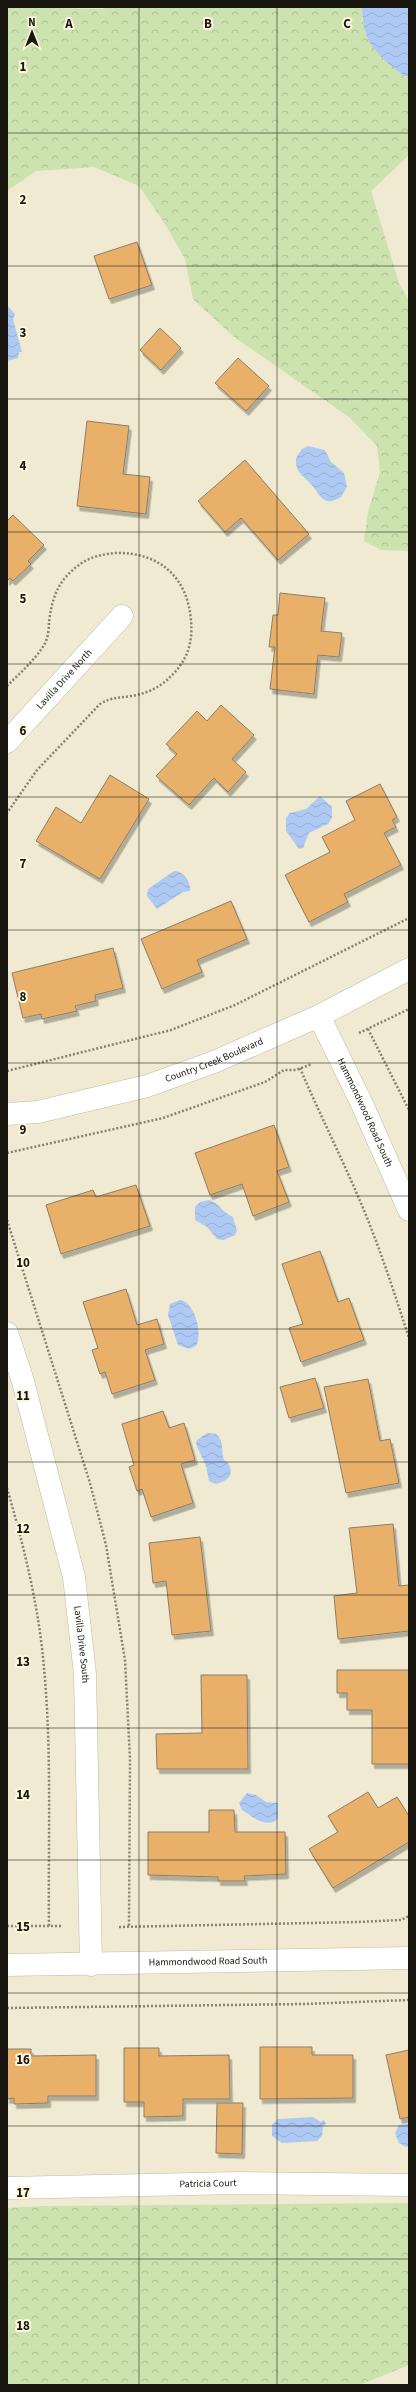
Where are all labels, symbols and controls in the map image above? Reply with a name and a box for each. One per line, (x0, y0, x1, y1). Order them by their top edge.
north arrow (12, 12, 52, 52)
text: N (28, 15, 36, 30)
text: A (64, 15, 73, 33)
text: B (204, 15, 212, 33)
text: C (343, 15, 351, 33)
text: 1 (20, 58, 27, 76)
text: 2 (20, 191, 27, 209)
text: 3 (20, 324, 27, 342)
text: 4 (20, 457, 27, 475)
text: 5 (20, 590, 27, 608)
street label: Lavilla Drive North (33, 646, 95, 712)
text: 6 (20, 722, 27, 740)
text: 7 (20, 855, 27, 873)
text: 8 (20, 988, 27, 1006)
street label: Country Creek Boulevard (163, 1034, 265, 1086)
street label: Hammondwood Road South (334, 1056, 396, 1169)
text: 9 (20, 1121, 27, 1139)
text: 10 (16, 1254, 30, 1272)
text: 11 (16, 1387, 30, 1405)
text: 12 (16, 1520, 30, 1538)
street label: Lavilla Drive South (70, 1605, 92, 1683)
text: 13 (16, 1653, 30, 1671)
text: 14 (16, 1786, 30, 1804)
text: 15 (16, 1918, 30, 1936)
street label: Hammondwood Road South (148, 1953, 267, 1970)
text: 16 (16, 2051, 30, 2069)
street label: Patricia Court (179, 2176, 237, 2191)
text: 17 (16, 2184, 30, 2202)
text: 18 (16, 2317, 30, 2335)

